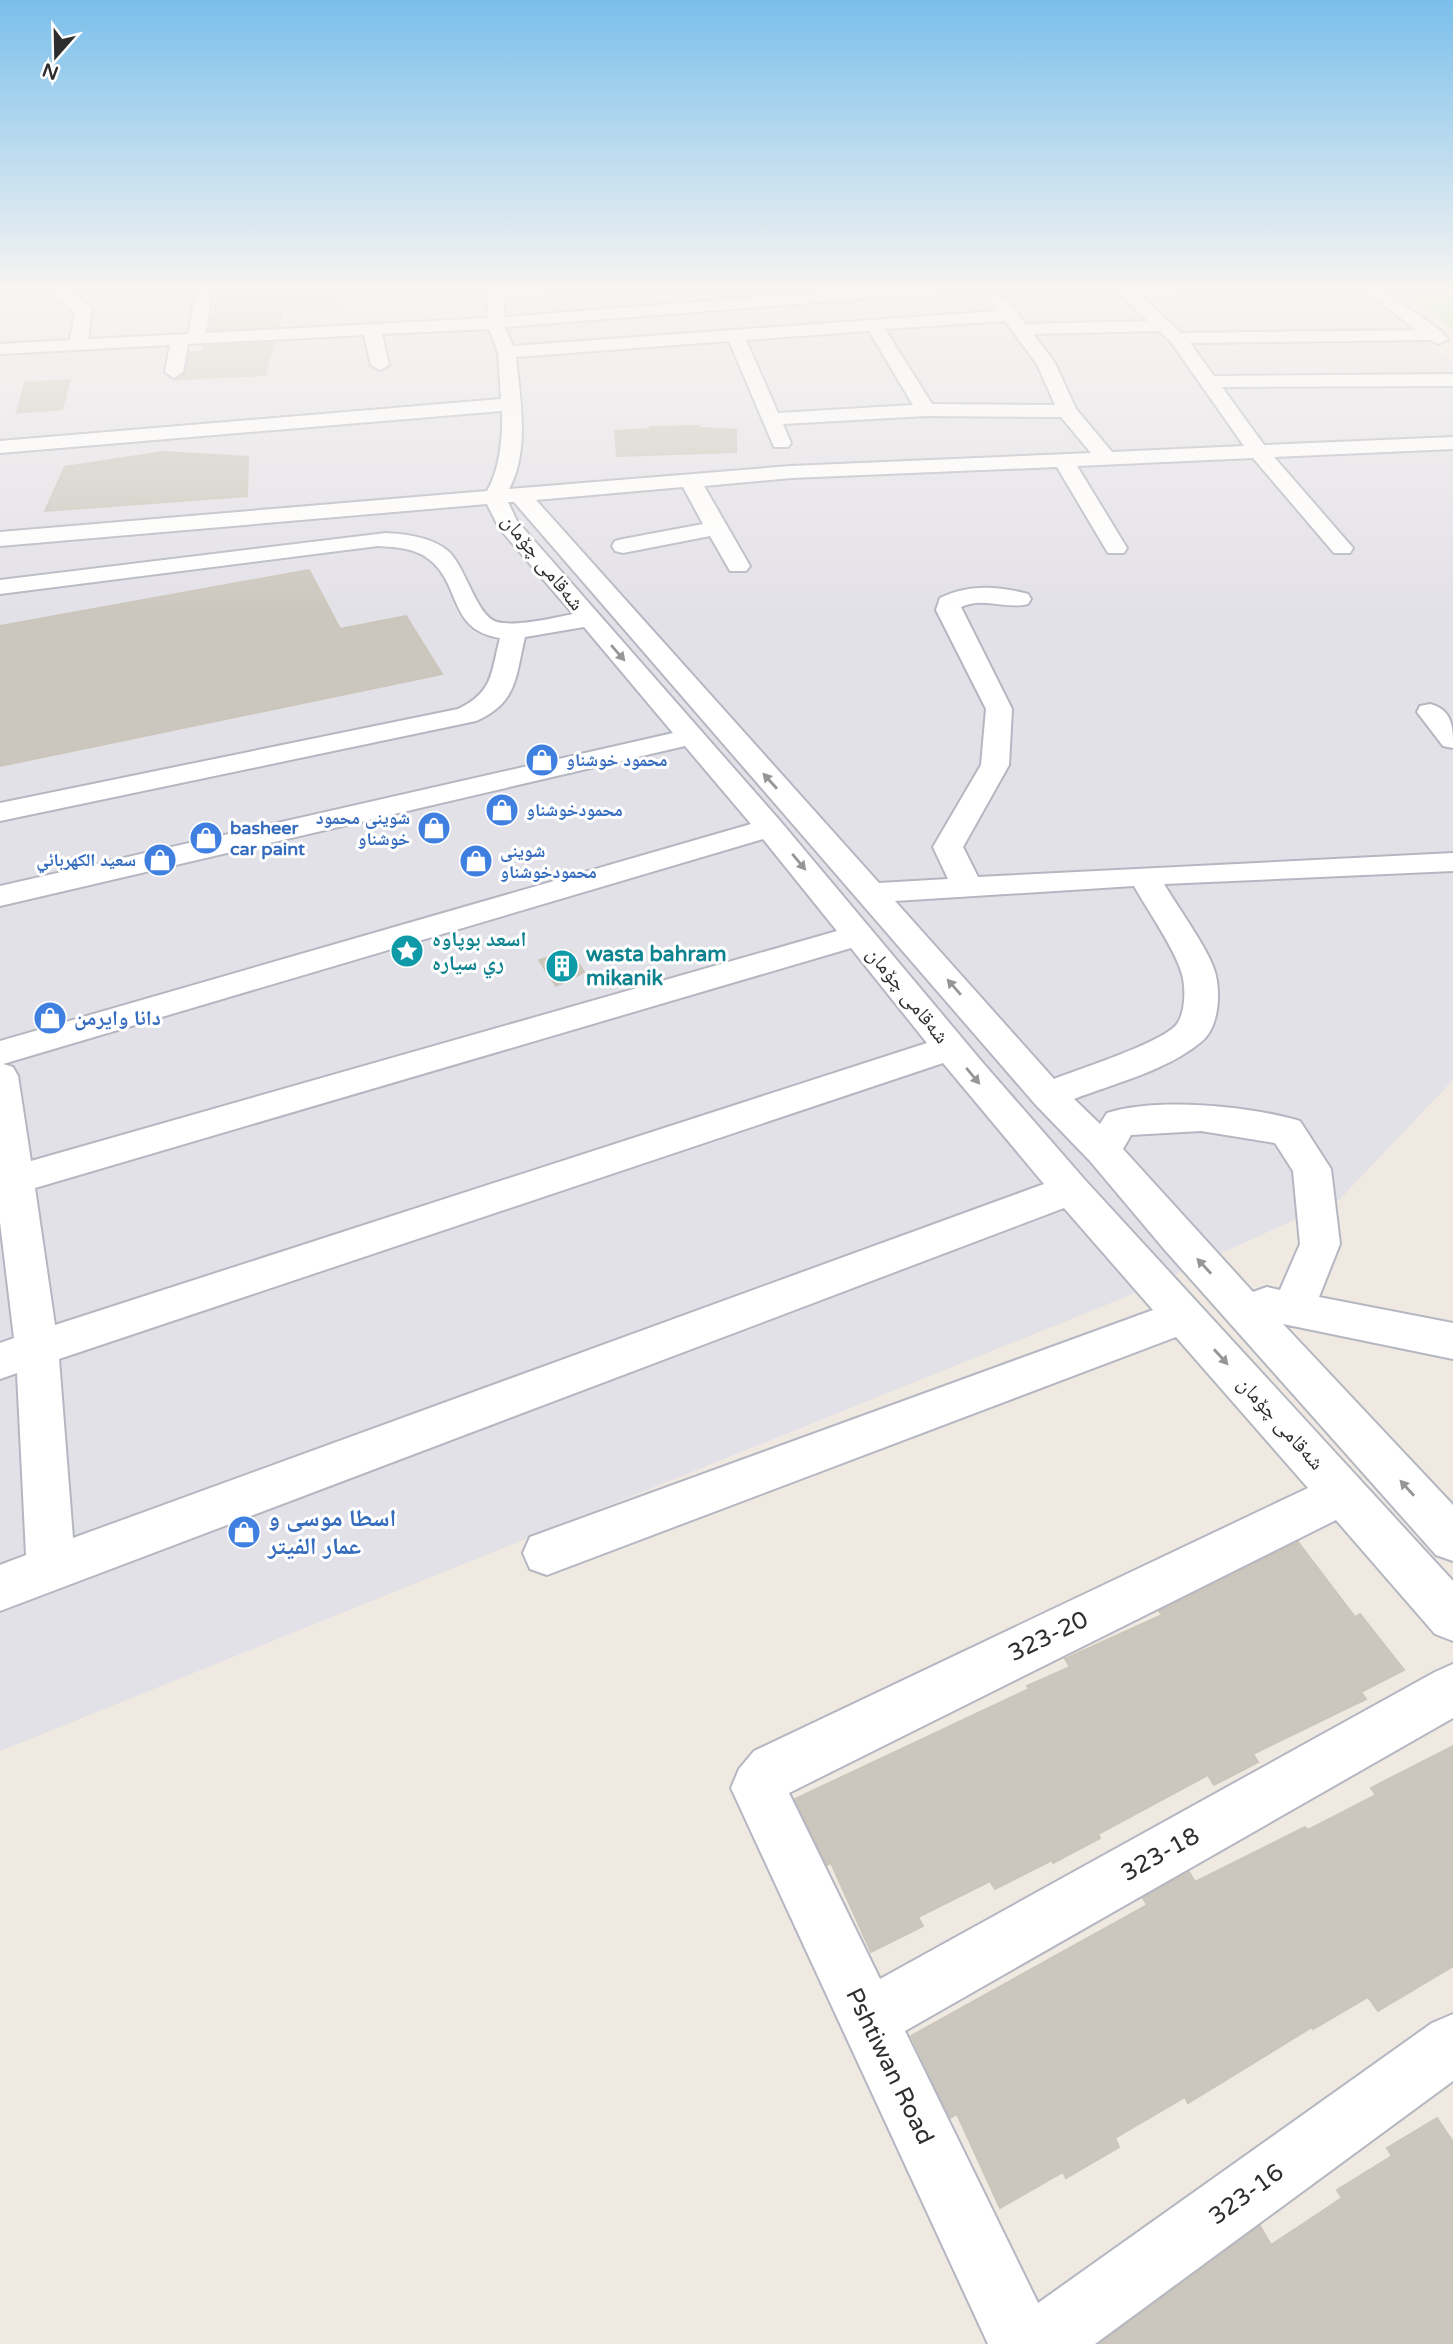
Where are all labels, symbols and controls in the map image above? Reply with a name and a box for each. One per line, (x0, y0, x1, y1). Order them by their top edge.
north arrow (21, 21, 91, 91)
text: N (40, 58, 61, 84)
street label: شەقامی چۆمان (496, 509, 589, 616)
one-way arrow (610, 644, 625, 661)
shop icon: محمود خوشناو (523, 741, 561, 779)
place label: محمود خوشناو (566, 749, 668, 771)
one-way arrow (763, 773, 779, 790)
shop icon: محمودخوشناو (483, 791, 521, 829)
place label: محمودخوشناو (526, 799, 623, 821)
place label: شوينى محمود خوشناو (316, 807, 410, 850)
shop icon: شوينى محمود خوشناو (415, 809, 453, 847)
place label: basheer car paint (230, 817, 305, 860)
shop icon: basheer car paint (187, 819, 225, 857)
place label: شوينى محمودخوشناو (500, 840, 597, 883)
shop icon: سعيد الكهربائي (141, 841, 179, 879)
shop icon: شوينى محمودخوشناو (457, 842, 495, 880)
place label: سعيد الكهربائي (36, 849, 136, 874)
one-way arrow (791, 852, 806, 870)
place label: اسعد بوپاوه ري سياره (432, 927, 526, 979)
place icon: اسعد بوپاوه ري سياره (388, 932, 426, 970)
place label: wasta bahram mikanik (586, 942, 727, 991)
street label: شەقامی چۆمان (861, 942, 954, 1049)
building icon: wasta bahram mikanik (543, 947, 581, 985)
one-way arrow (947, 979, 962, 996)
shop icon: دانا وایرمن (31, 999, 69, 1037)
place label: دانا وایرمن (74, 1006, 161, 1031)
one-way arrow (966, 1066, 981, 1084)
one-way arrow (1196, 1257, 1212, 1275)
one-way arrow (1213, 1348, 1229, 1365)
street label: شەقامی چۆمان (1232, 1371, 1329, 1475)
one-way arrow (1399, 1479, 1415, 1497)
place label: اسطا موسى و عمار الفيتر (267, 1504, 396, 1561)
shop icon: اسطا موسى و عمار الفيتر (225, 1513, 263, 1551)
street label: 323-20 (1004, 1605, 1093, 1668)
street label: 323-18 (1116, 1821, 1205, 1888)
street label: Pshtiwan Road (839, 1983, 940, 2149)
street label: 323-16 (1203, 2158, 1289, 2231)

